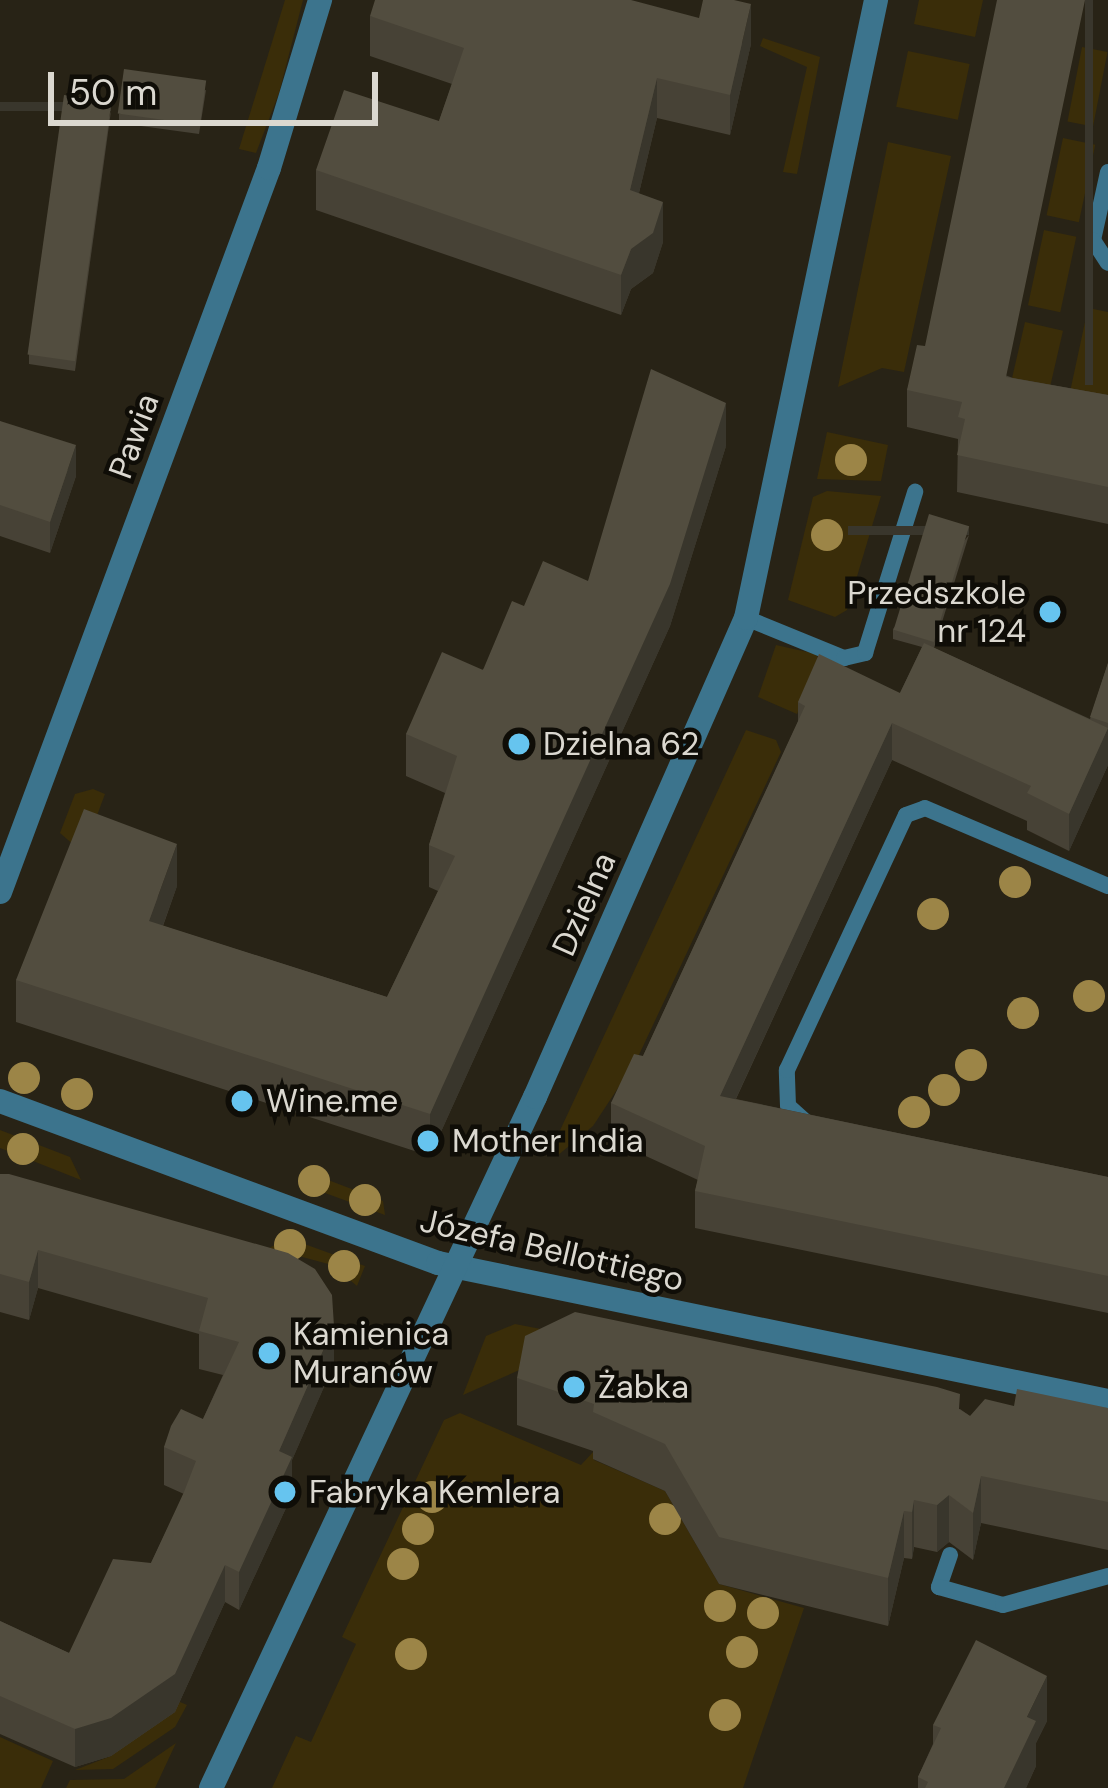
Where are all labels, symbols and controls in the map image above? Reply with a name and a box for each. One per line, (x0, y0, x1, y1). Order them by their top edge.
scale bar (54, 48, 384, 122)
text: 50 m (69, 69, 157, 116)
street label: Pawia (101, 388, 167, 484)
place label: Przedszkole nr 124 (847, 573, 1026, 651)
marker: Przedszkole nr 124 (1037, 599, 1063, 625)
place label: Dzielna 62 (543, 724, 699, 764)
marker: Dzielna 62 (506, 731, 532, 757)
street label: Dzielna (544, 846, 624, 962)
place label: Wine.me (266, 1081, 398, 1121)
marker: Wine.me (229, 1088, 255, 1114)
place label: Mother India (452, 1121, 644, 1161)
marker: Mother India (415, 1128, 441, 1154)
street label: Józefa Bellottiego (416, 1200, 688, 1300)
place label: Kamienica Muranów (293, 1314, 449, 1392)
marker: Kamienica Muranów (256, 1340, 282, 1366)
place label: Żabka (598, 1367, 689, 1407)
marker: Żabka (561, 1374, 587, 1400)
place label: Fabryka Kemlera (309, 1472, 561, 1512)
marker: Fabryka Kemlera (272, 1479, 298, 1505)

